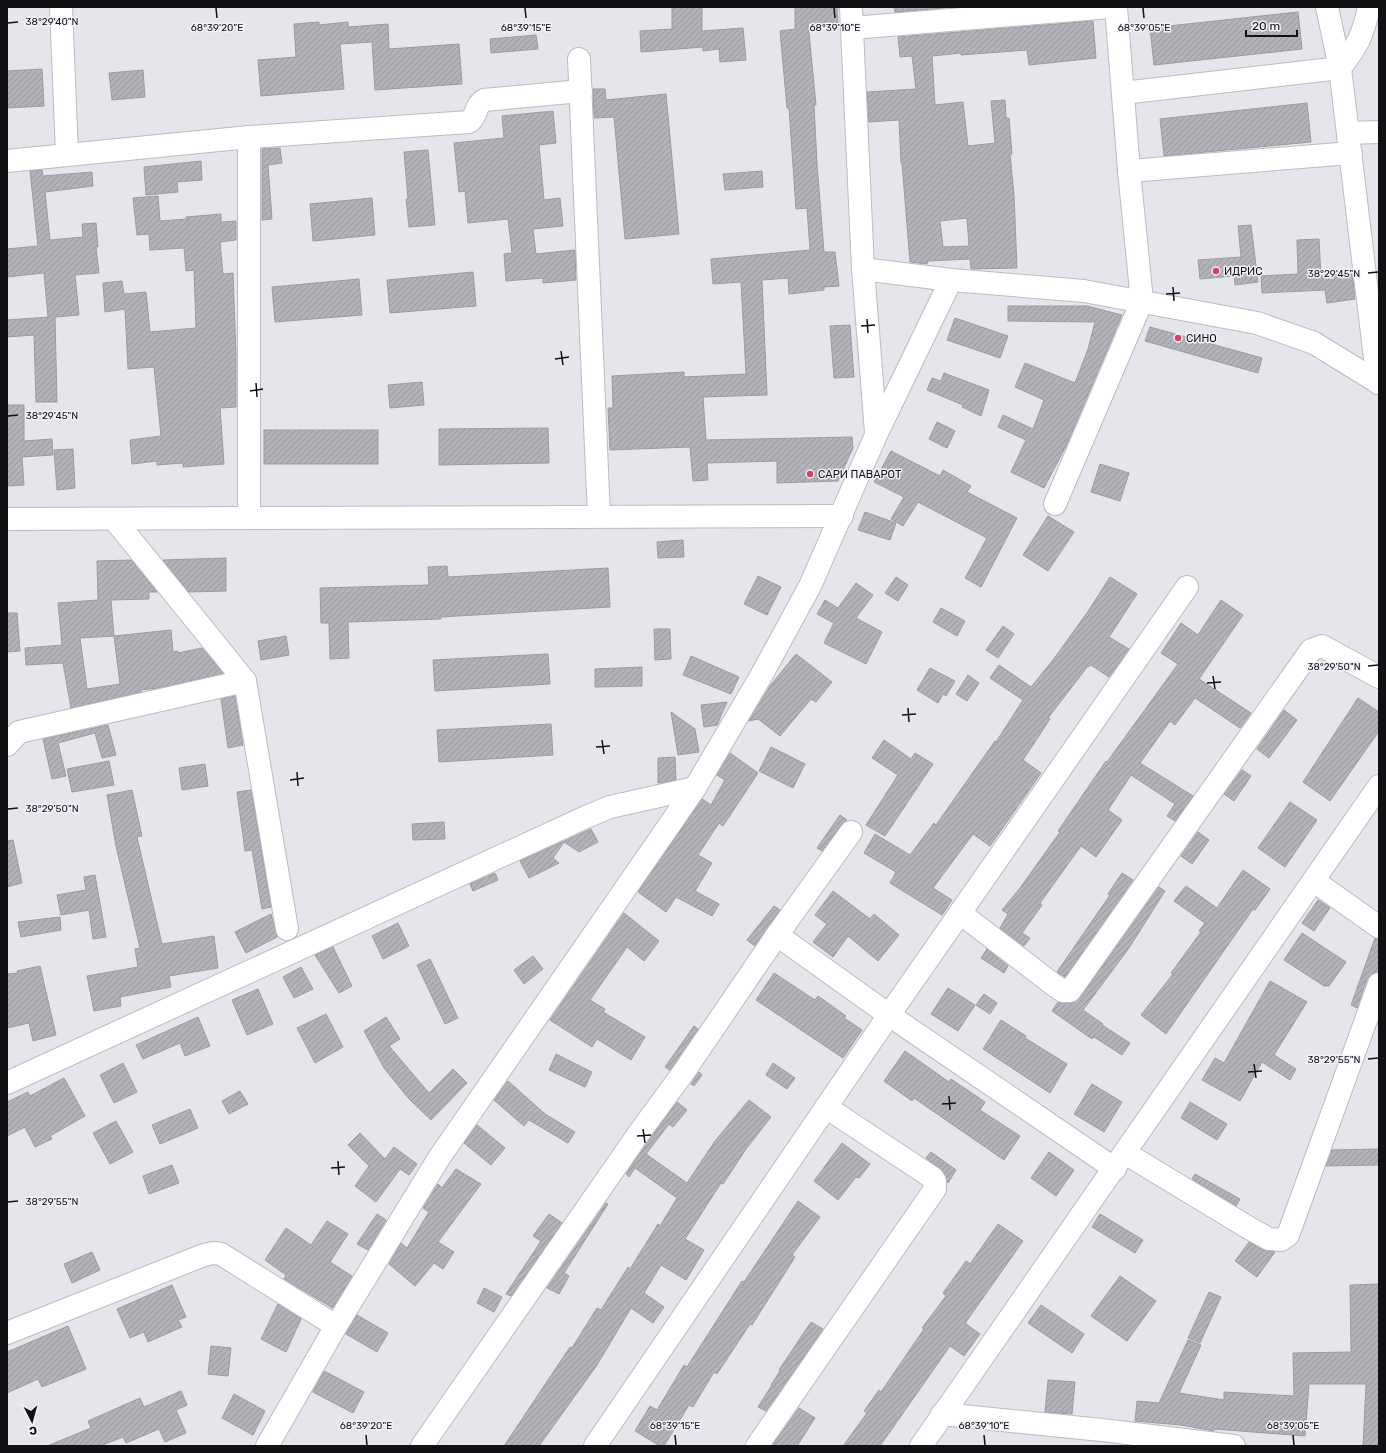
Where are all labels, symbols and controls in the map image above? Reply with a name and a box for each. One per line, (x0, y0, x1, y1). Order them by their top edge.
scale bar (1246, 12, 1297, 38)
text: 38°29'40"N (26, 16, 79, 28)
text: 20 m (1252, 19, 1280, 33)
text: 68°39'20"E (191, 22, 243, 34)
text: 68°39'15"E (501, 22, 551, 34)
text: 68°39'10"E (810, 22, 860, 34)
text: 68°39'05"E (1118, 22, 1170, 34)
place label: ИДРИС (1224, 265, 1263, 278)
marker: ИДРИС (1211, 266, 1221, 276)
text: 38°29'45"N (1308, 268, 1360, 280)
place label: СИНО (1186, 332, 1217, 345)
marker: СИНО (1173, 333, 1183, 343)
text: 38°29'45"N (26, 410, 78, 422)
place label: САРИ ПАВАРОТ (818, 468, 902, 481)
marker: САРИ ПАВАРОТ (805, 469, 815, 479)
text: 38°29'50"N (1307, 661, 1361, 673)
text: 38°29'50"N (25, 803, 79, 815)
text: 38°29'55"N (1308, 1054, 1360, 1066)
text: 38°29'55"N (26, 1196, 78, 1208)
north arrow (12, 1401, 52, 1441)
text: 68°39'20"E (340, 1420, 392, 1432)
text: 68°39'15"E (650, 1420, 700, 1432)
text: 68°39'10"E (959, 1420, 1009, 1432)
text: 68°39'05"E (1267, 1420, 1319, 1432)
text: С (28, 1424, 38, 1437)

